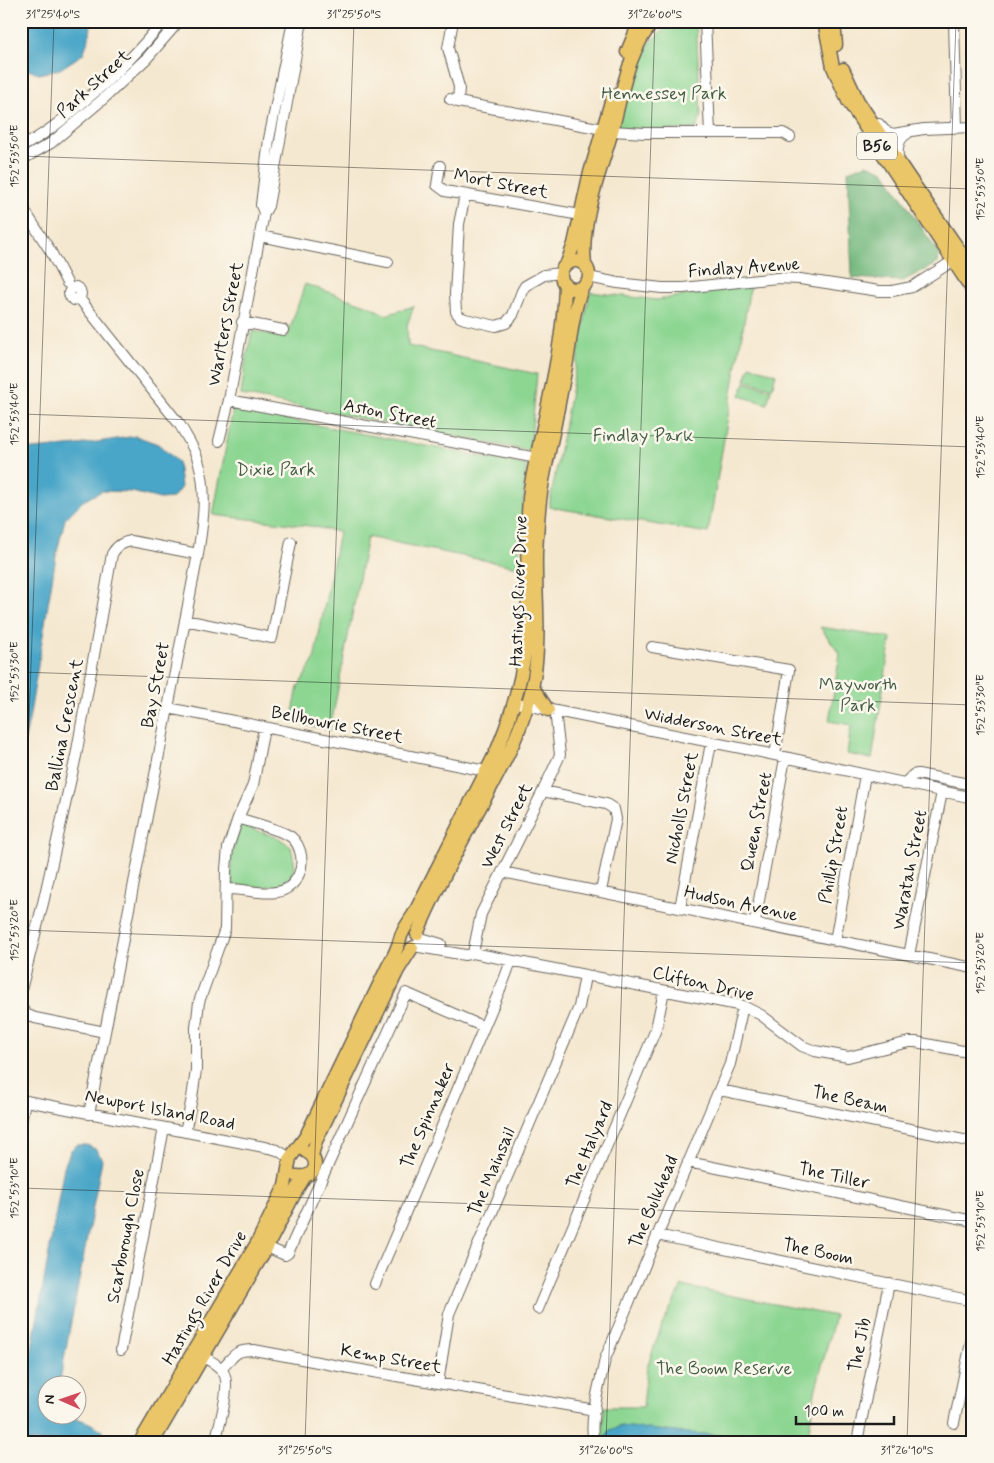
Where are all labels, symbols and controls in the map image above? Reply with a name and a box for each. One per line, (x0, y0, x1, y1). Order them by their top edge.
text: 31°25'40"S (26, 7, 81, 23)
text: 31°25'50"S (327, 7, 382, 23)
text: 31°26'00"S (628, 7, 682, 23)
street label: Park Street (52, 44, 137, 124)
park label: Hennessey Park (601, 82, 727, 106)
text: 152°53'50"E (7, 124, 23, 188)
road number: B56 (857, 132, 897, 160)
text: 152°53'50"E (973, 157, 989, 221)
street label: Mort Street (452, 163, 551, 205)
street label: Findlay Avenue (687, 252, 801, 284)
street label: Warlters Street (202, 259, 250, 388)
text: 152°53'40"E (7, 382, 23, 446)
street label: Aston Street (342, 393, 439, 435)
text: 152°53'40"E (973, 415, 989, 479)
park label: Findlay Park (593, 424, 693, 448)
park label: Dixie Park (237, 458, 316, 482)
street label: Hastings River Drive (504, 515, 536, 667)
street label: Bay Street (136, 640, 176, 730)
text: 152°53'30"E (7, 641, 23, 703)
street label: Ballina Crescent (40, 656, 90, 793)
park label: Mayworth Park (819, 673, 897, 718)
text: 152°53'30"E (973, 674, 989, 736)
street label: Bellbowrie Street (269, 700, 405, 750)
street label: Widderson Street (642, 702, 784, 752)
street label: Nicholls Street (659, 749, 705, 866)
street label: Queen Street (736, 770, 778, 874)
street label: West Street (475, 779, 539, 873)
street label: Phillip Street (814, 804, 854, 906)
street label: Waratah Street (887, 808, 933, 932)
street label: Hudson Avenue (682, 880, 800, 928)
text: 152°53'20"E (7, 899, 23, 961)
text: 152°53'20"E (973, 932, 989, 994)
street label: Clifton Drive (650, 961, 756, 1007)
street label: The Spinnaker (395, 1059, 461, 1172)
street label: The Beam (810, 1080, 890, 1120)
street label: Newport Island Road (83, 1084, 237, 1136)
street label: The Halyard (561, 1097, 619, 1193)
street label: The Mainsail (463, 1124, 521, 1220)
street label: The Bulkhead (624, 1152, 684, 1252)
text: 152°53'10"E (7, 1157, 23, 1219)
street label: The Tiller (796, 1157, 872, 1195)
street label: Scarborough Close (101, 1167, 151, 1305)
text: 152°53'10"E (973, 1190, 989, 1252)
street label: Hastings River Drive (157, 1227, 255, 1370)
street label: The Boom (780, 1233, 856, 1271)
street label: The Jib (843, 1316, 877, 1374)
street label: Kemp Street (339, 1338, 444, 1380)
park label: The Boom Reserve (656, 1357, 792, 1381)
north arrow (38, 1376, 88, 1426)
scale bar (796, 1393, 894, 1425)
text: N (41, 1395, 59, 1405)
text: 100 m (804, 1402, 844, 1422)
text: 31°25'50"S (278, 1443, 333, 1459)
text: 31°26'00"S (579, 1443, 633, 1459)
text: 31°26'10"S (881, 1443, 934, 1459)

